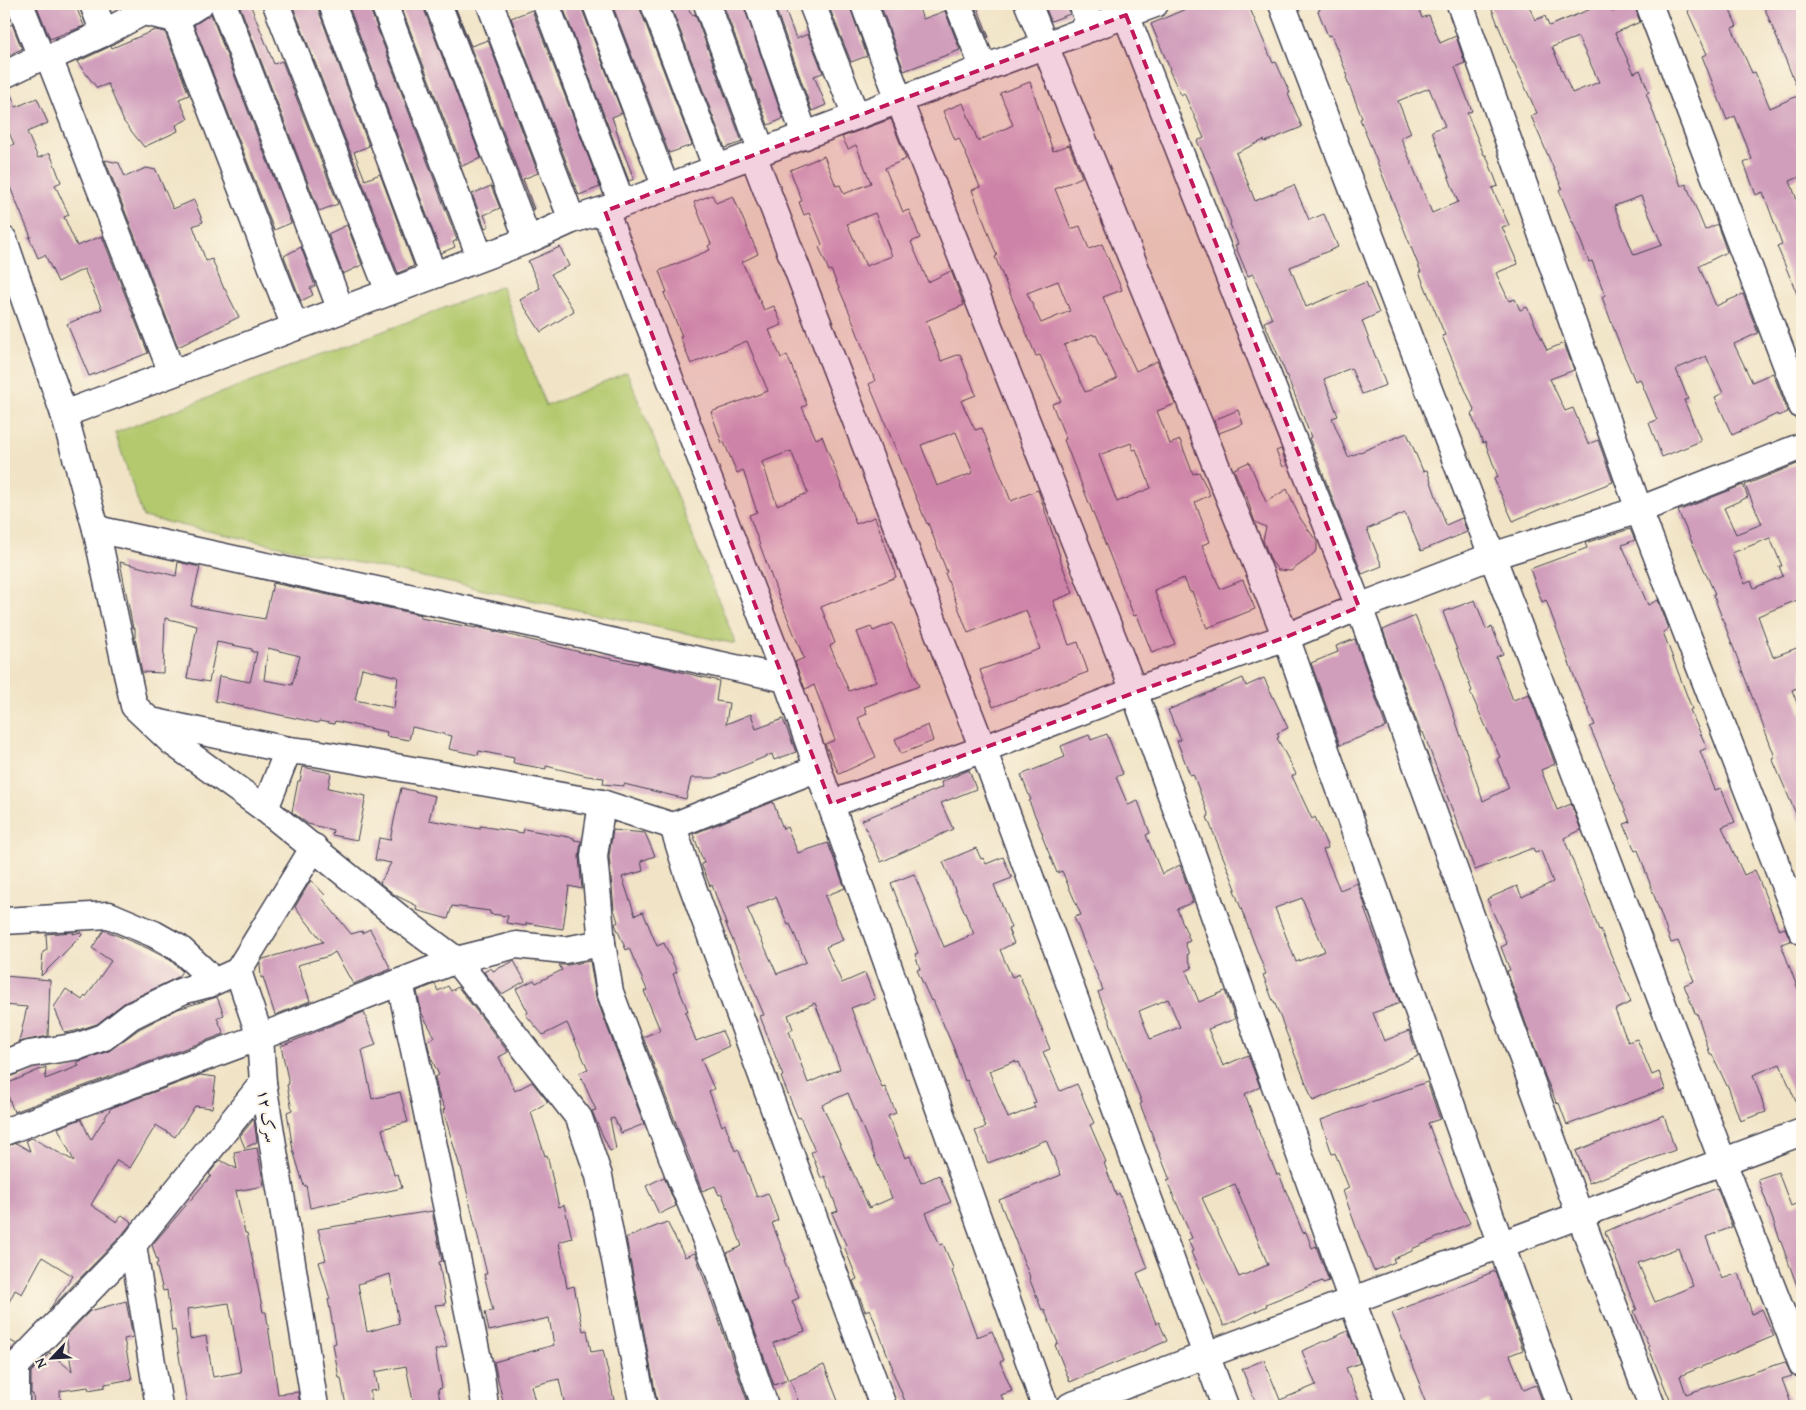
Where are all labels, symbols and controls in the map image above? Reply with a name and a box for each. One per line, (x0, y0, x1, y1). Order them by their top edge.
street label: سرک ۱۲ (252, 1088, 284, 1144)
north arrow (28, 1332, 78, 1382)
text: N (29, 1354, 51, 1372)

